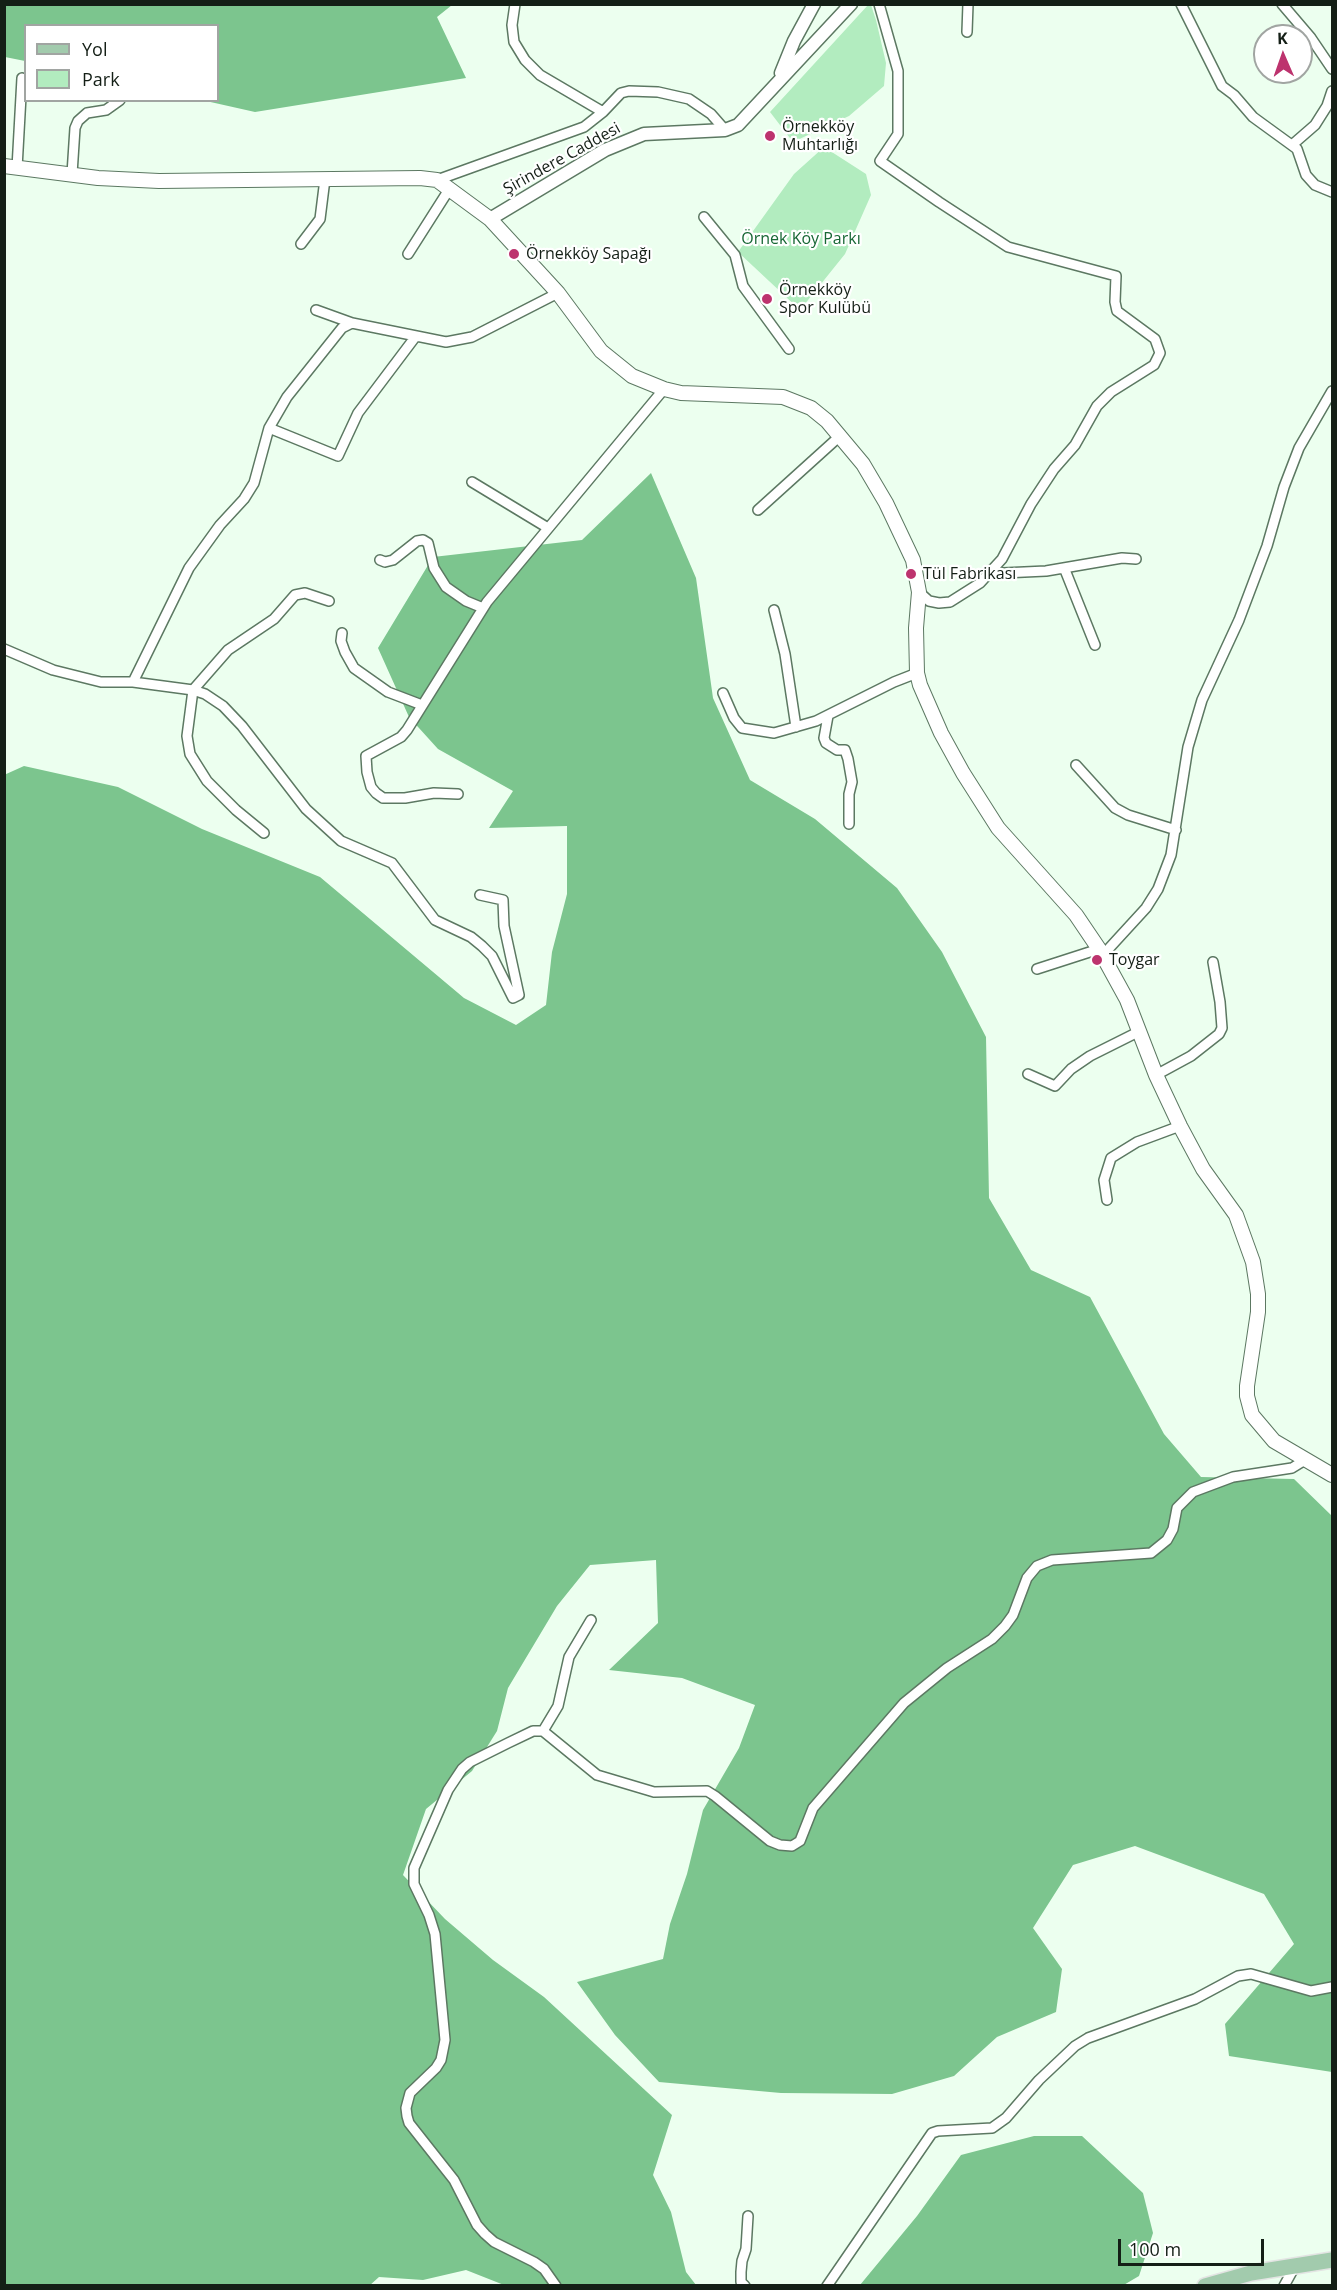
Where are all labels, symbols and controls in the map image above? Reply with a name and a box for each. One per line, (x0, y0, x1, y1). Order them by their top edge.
legend (24, 24, 219, 102)
north arrow (1253, 24, 1313, 84)
text: K (1277, 27, 1288, 49)
text: Yol (82, 37, 107, 61)
text: Park (82, 67, 120, 91)
place label: Örnekköy Muhtarlığı (782, 117, 858, 155)
street label: Şirindere Caddesi (500, 119, 624, 199)
marker: Örnekköy Muhtarlığı (763, 129, 777, 143)
park label: Örnek Köy Parkı (741, 229, 861, 249)
place label: Örnekköy Sapağı (526, 244, 651, 264)
marker: Örnekköy Sapağı (507, 247, 521, 261)
place label: Örnekköy Spor Kulübü (779, 280, 871, 318)
marker: Örnekköy Spor Kulübü (760, 292, 774, 306)
place label: Tül Fabrikası (923, 564, 1016, 584)
marker: Tül Fabrikası (904, 567, 918, 581)
place label: Toygar (1109, 950, 1160, 970)
marker: Toygar (1090, 953, 1104, 967)
scale bar (1121, 2227, 1266, 2265)
text: 100 m (1129, 2237, 1181, 2261)

